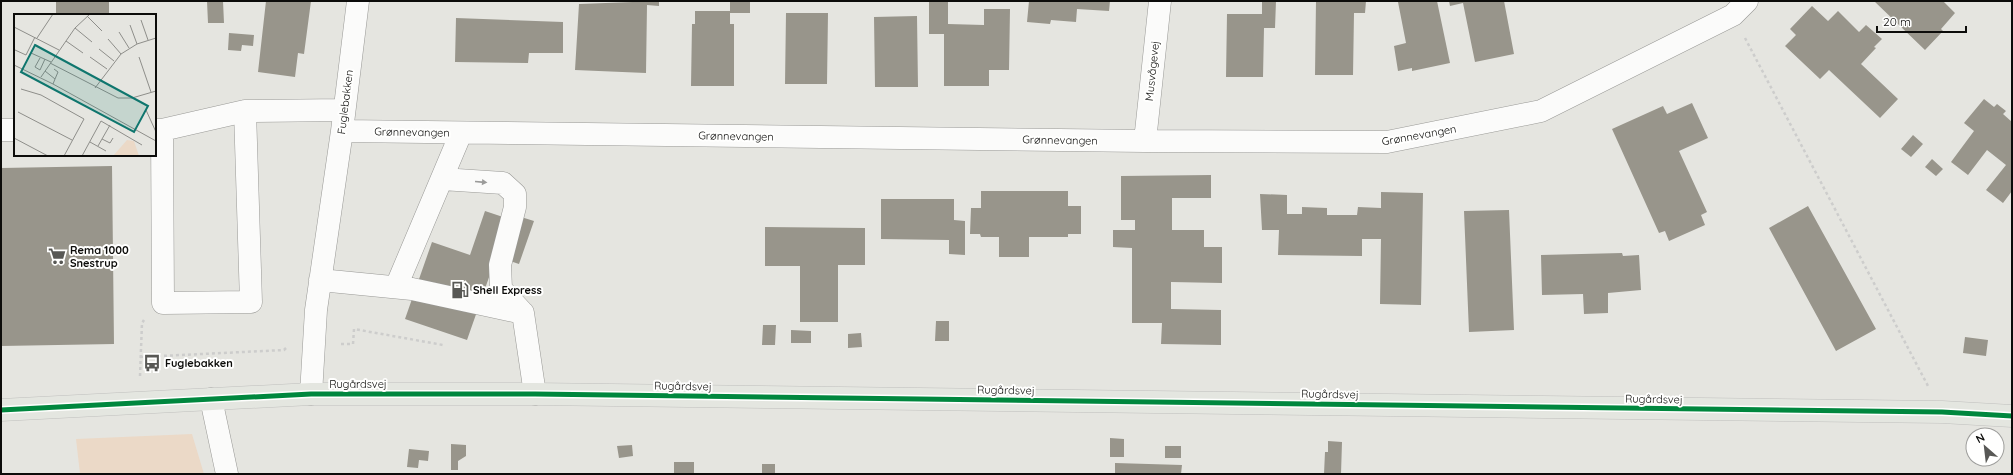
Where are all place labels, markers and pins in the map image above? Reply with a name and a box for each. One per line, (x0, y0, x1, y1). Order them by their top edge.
place label: Rema 1000 Snestrup (70, 243, 129, 270)
supermarket icon: Rema 1000 Snestrup (47, 246, 67, 266)
fuel station icon: Shell Express (450, 280, 470, 300)
place label: Shell Express (473, 283, 542, 297)
bus stop icon: Fuglebakken (142, 353, 162, 373)
place label: Fuglebakken (165, 356, 233, 370)

